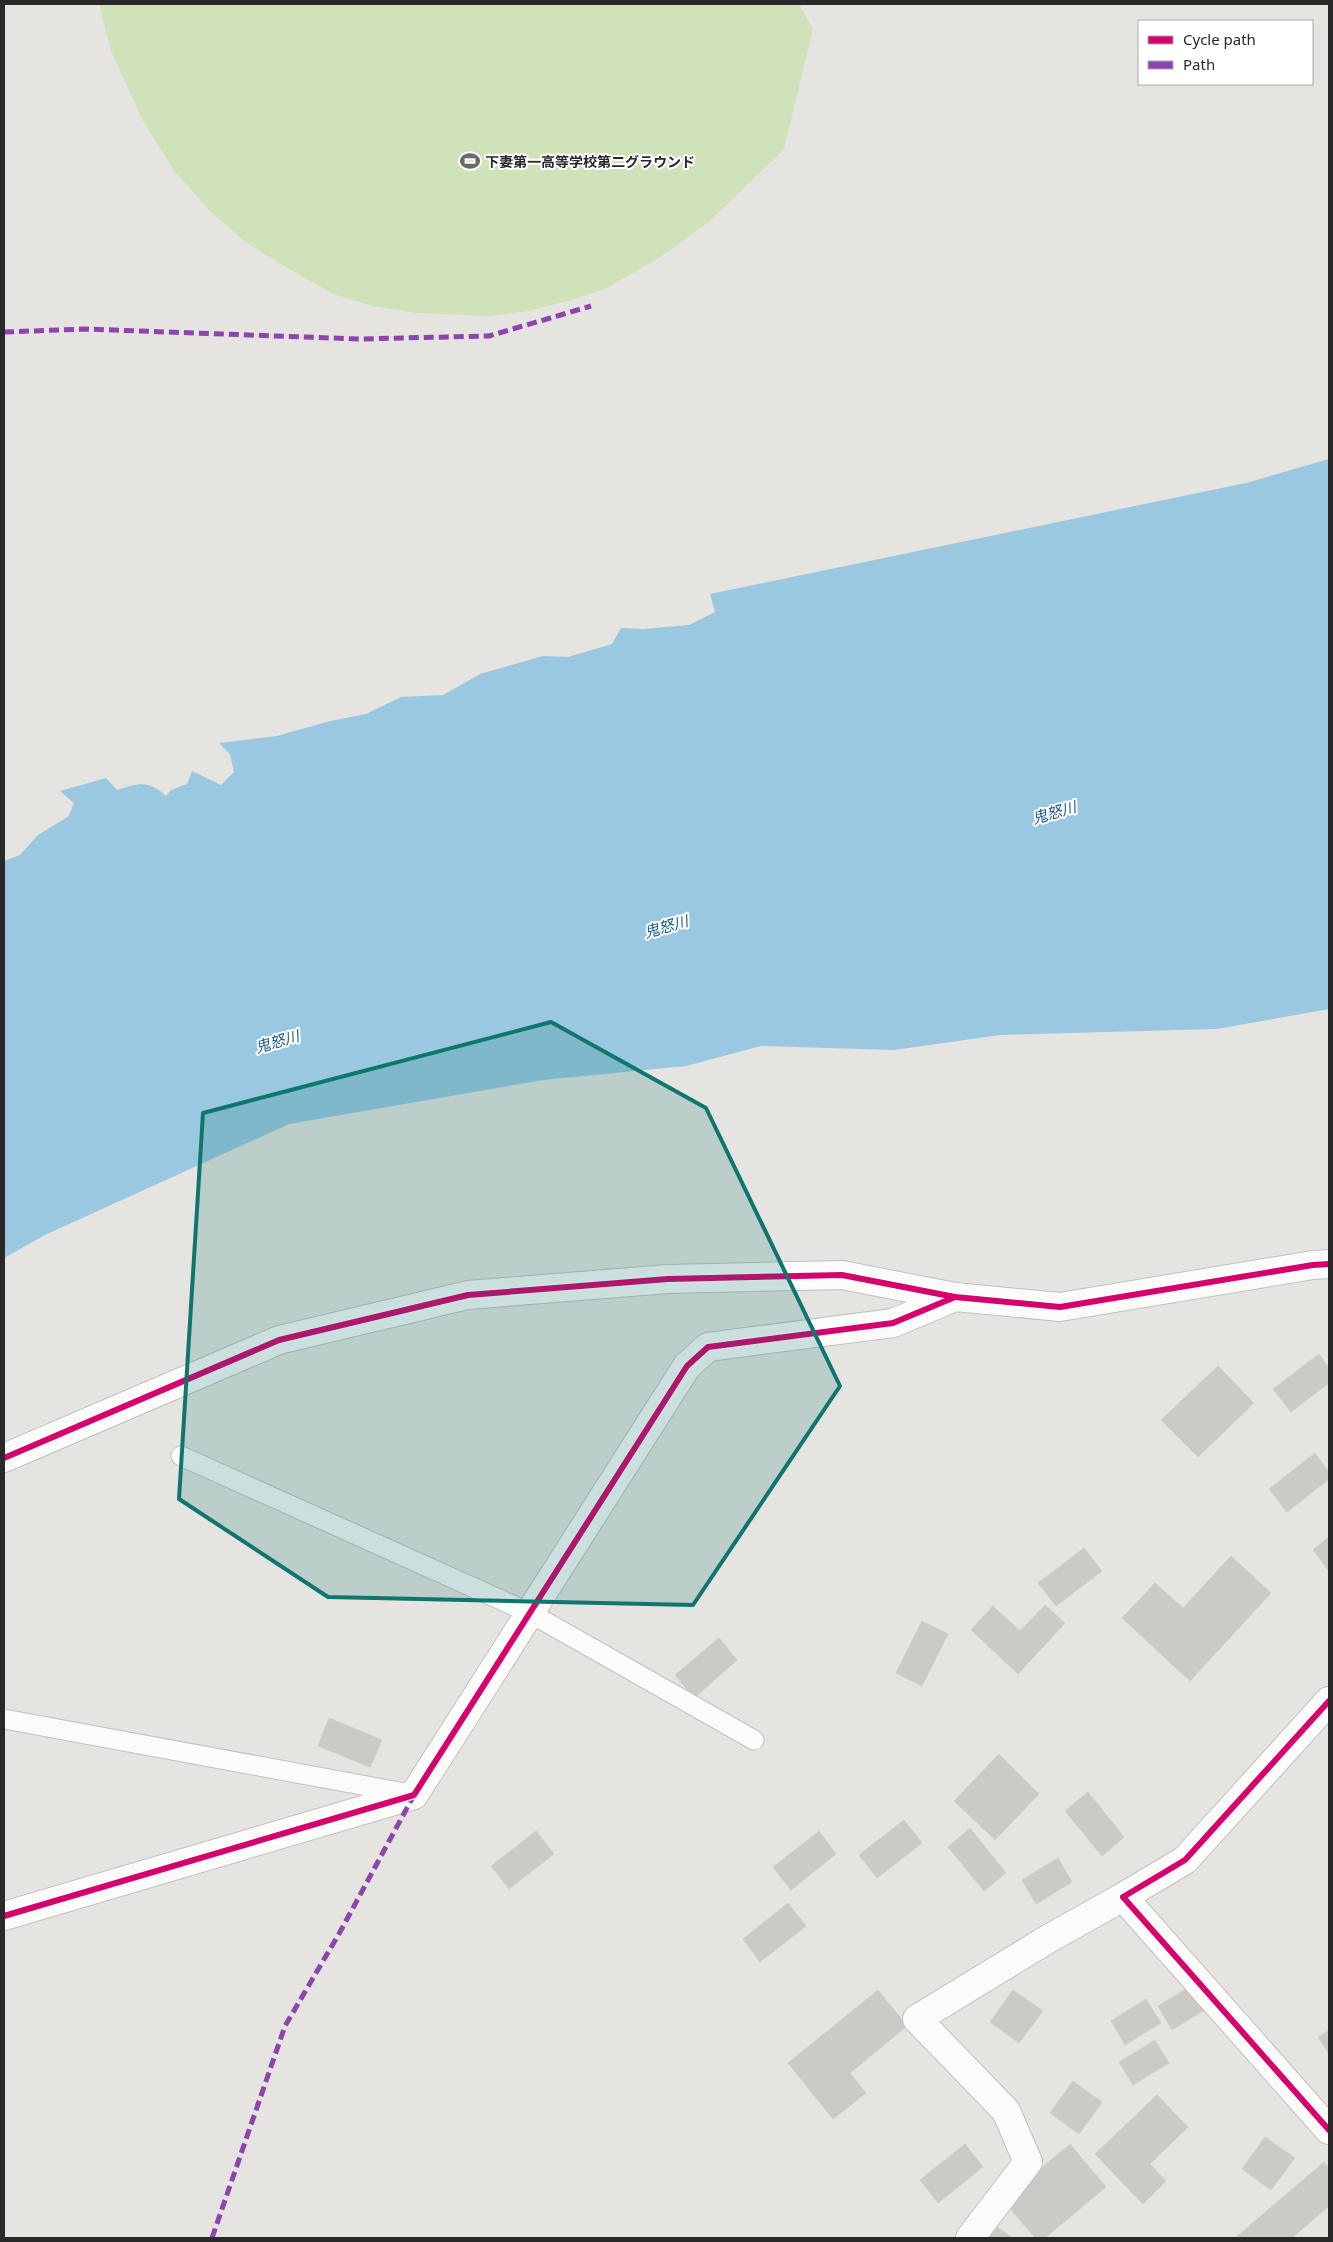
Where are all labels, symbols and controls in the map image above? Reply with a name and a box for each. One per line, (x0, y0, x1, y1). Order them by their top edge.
legend (1138, 20, 1313, 85)
text: Cycle path (1183, 29, 1256, 49)
text: Path (1183, 54, 1215, 74)
sports icon: 下妻第一高等学校第二グラウンド (459, 150, 481, 172)
place label: 下妻第一高等学校第二グラウンド (485, 152, 695, 171)
water label: 鬼怒川 (1030, 796, 1080, 828)
water label: 鬼怒川 (642, 910, 692, 942)
water label: 鬼怒川 (253, 1025, 303, 1057)

